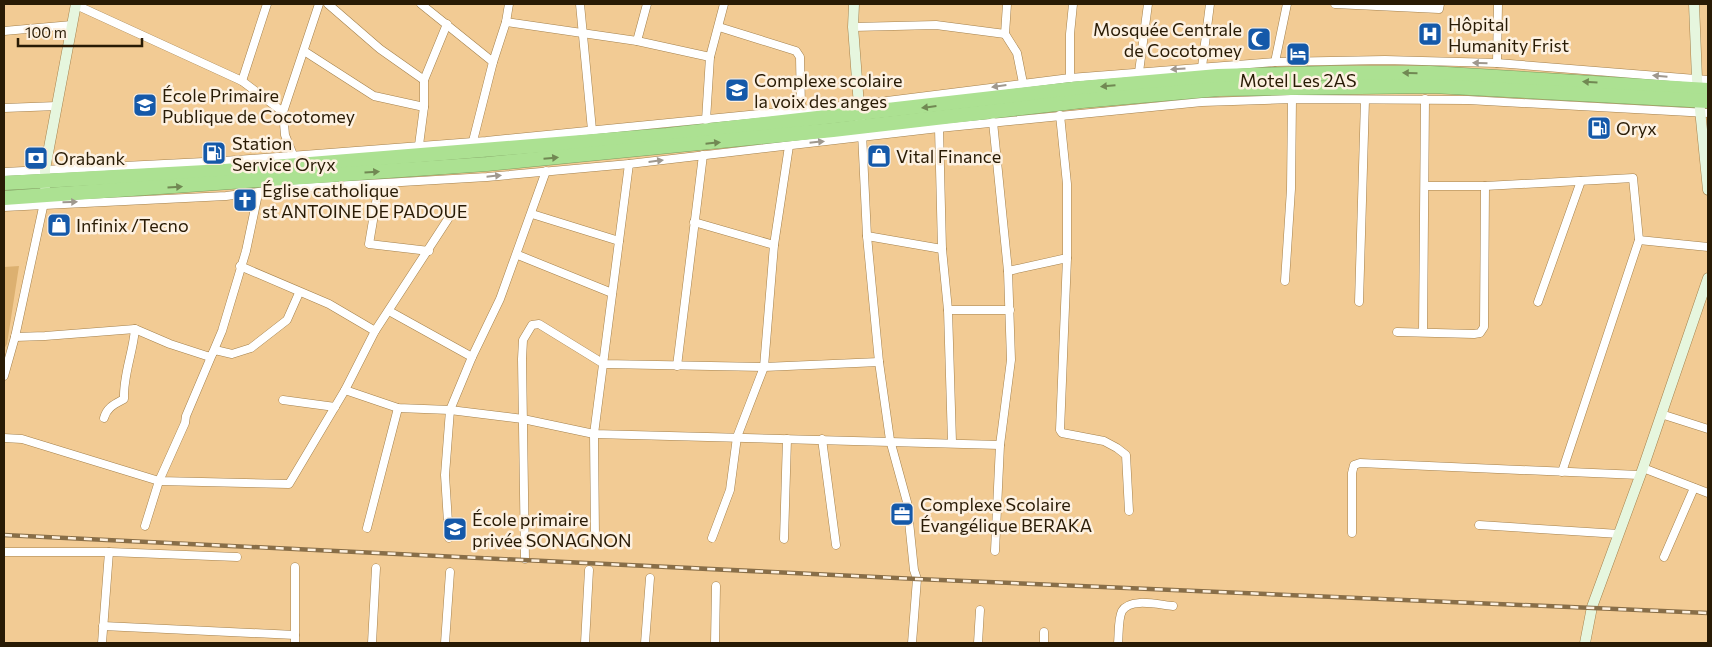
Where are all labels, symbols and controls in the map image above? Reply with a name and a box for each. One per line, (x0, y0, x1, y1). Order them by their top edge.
place label: Hôpital Humanity Frist (1448, 13, 1569, 56)
scale bar (18, 15, 141, 47)
place label: Mosquée Centrale de Cocotomey (1093, 18, 1242, 61)
hospital icon: Hôpital Humanity Frist (1417, 21, 1443, 47)
text: 100 m (25, 23, 67, 41)
mosque icon: Mosquée Centrale de Cocotomey (1246, 26, 1272, 52)
hotel icon: Motel Les 2AS (1285, 41, 1311, 67)
one-way arrow (1472, 59, 1488, 67)
one-way arrow (1170, 65, 1186, 73)
place label: Complexe scolaire la voix des anges (754, 69, 902, 112)
place label: Motel Les 2AS (1240, 69, 1356, 91)
one-way arrow (1402, 69, 1418, 77)
one-way arrow (1651, 72, 1667, 80)
school or university icon: Complexe scolaire la voix des anges (724, 77, 750, 103)
one-way arrow (1581, 77, 1597, 85)
one-way arrow (991, 82, 1007, 90)
one-way arrow (1100, 82, 1116, 90)
place label: École Primaire Publique de Cocotomey (162, 84, 355, 127)
school or university icon: École Primaire Publique de Cocotomey (132, 92, 158, 118)
one-way arrow (921, 103, 937, 111)
fuel station icon: Oryx (1586, 115, 1612, 141)
place label: Oryx (1616, 117, 1657, 139)
place label: Station Service Oryx (232, 132, 336, 175)
one-way arrow (705, 138, 721, 146)
one-way arrow (809, 138, 825, 146)
fuel station icon: Station Service Oryx (201, 140, 227, 166)
shop icon: Vital Finance (866, 143, 892, 169)
bank icon: Orabank (23, 145, 49, 171)
place label: Vital Finance (896, 145, 1001, 167)
place label: Orabank (54, 147, 126, 169)
one-way arrow (543, 154, 559, 162)
one-way arrow (648, 157, 664, 165)
one-way arrow (364, 168, 380, 176)
one-way arrow (486, 172, 502, 180)
place label: Église catholique st ANTOINE DE PADOUE (262, 179, 467, 222)
one-way arrow (167, 182, 183, 190)
church icon: Église catholique st ANTOINE DE PADOUE (232, 187, 258, 213)
one-way arrow (62, 198, 78, 206)
shop icon: Infinix /Tecno (46, 212, 72, 238)
place label: Infinix /Tecno (76, 214, 189, 236)
place label: Complexe Scolaire Évangélique BERAKA (920, 493, 1092, 536)
office icon: Complexe Scolaire Évangélique BERAKA (889, 501, 915, 527)
place label: École primaire privée SONAGNON (472, 508, 632, 551)
school or university icon: École primaire privée SONAGNON (442, 516, 468, 542)

